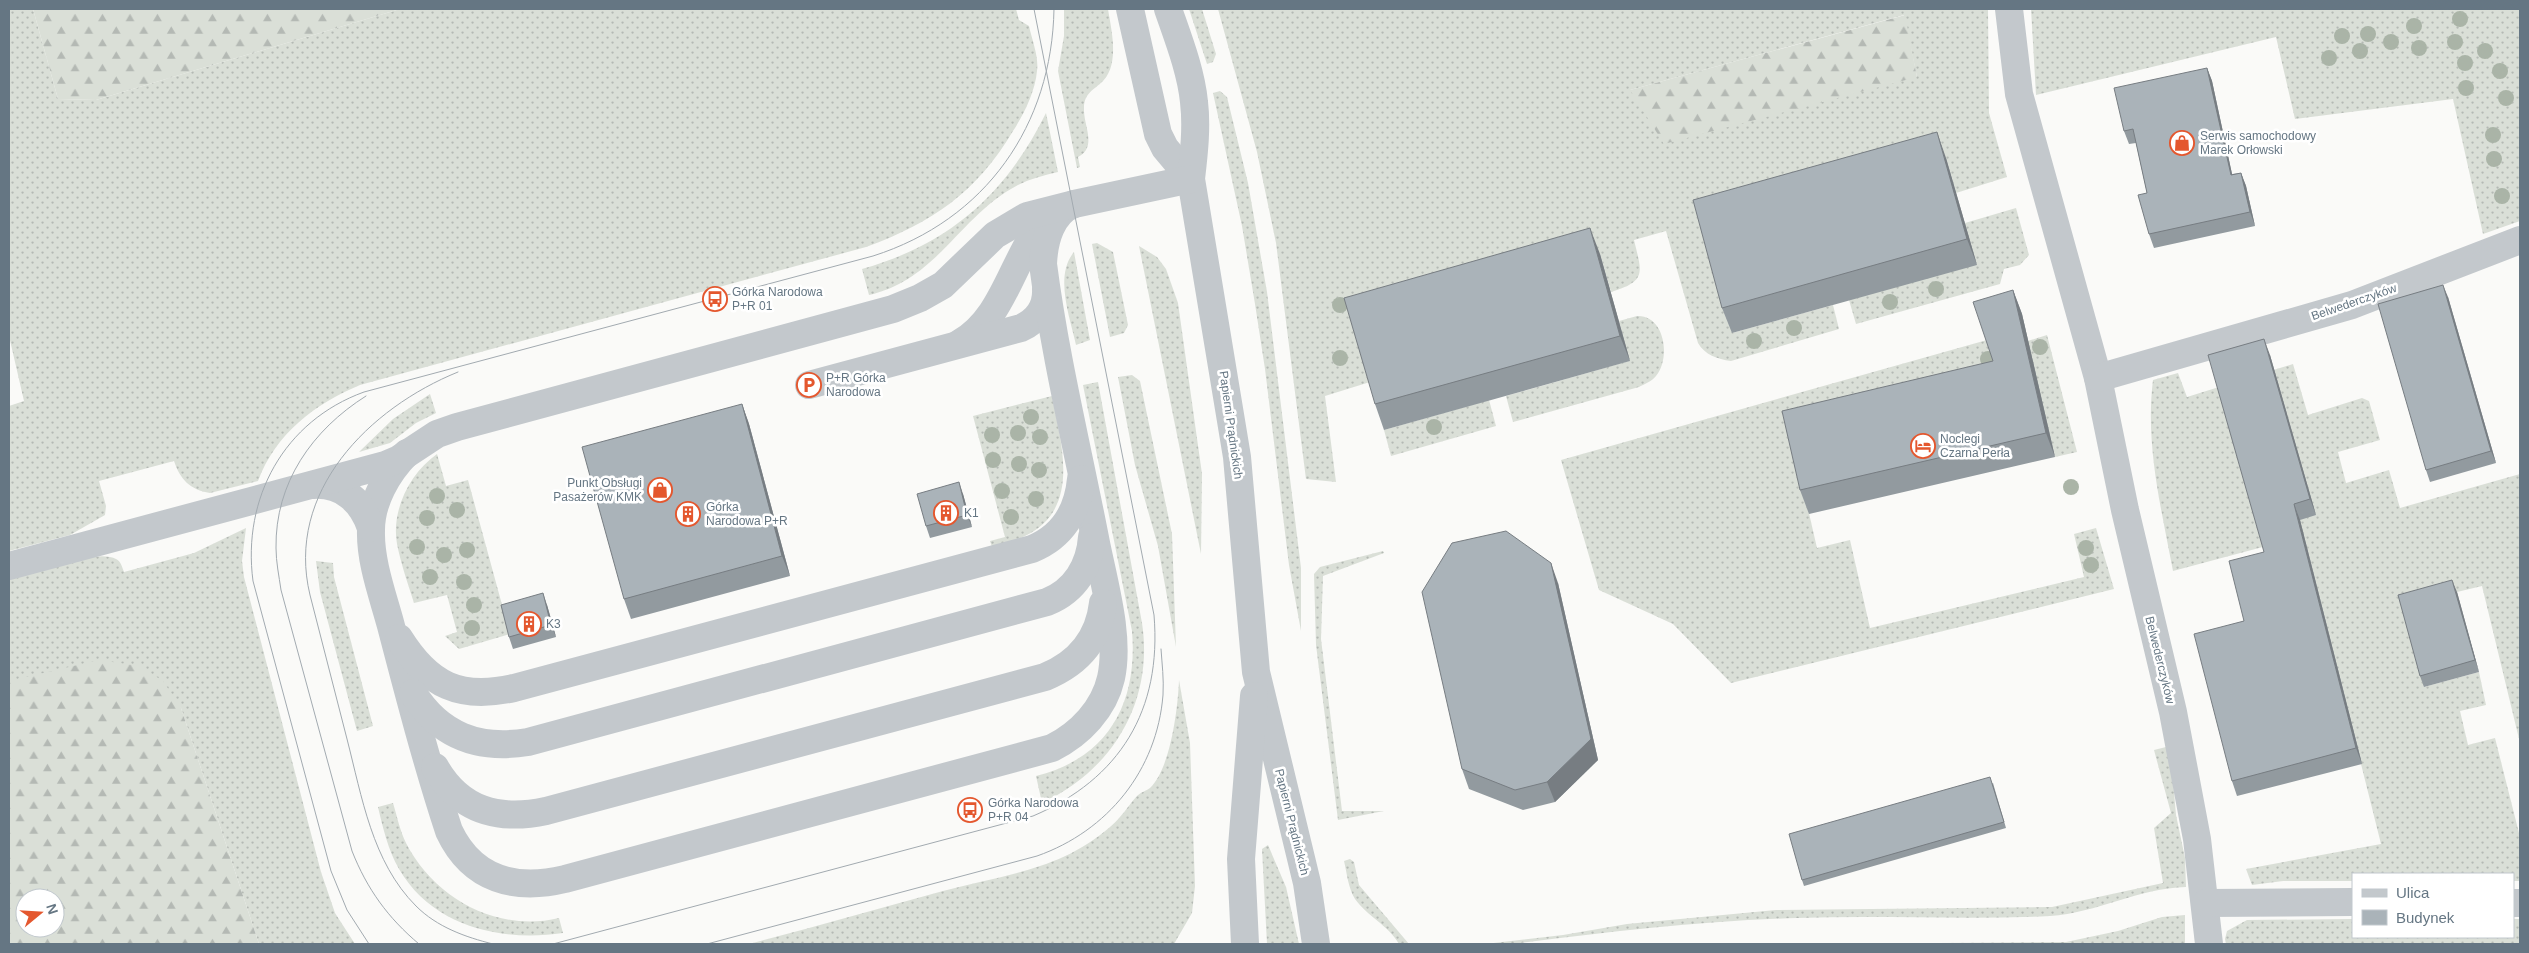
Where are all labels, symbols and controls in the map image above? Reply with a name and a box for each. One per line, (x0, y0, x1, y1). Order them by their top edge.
place label: Serwis samochodowy Marek Orłowski (2200, 129, 2316, 157)
shop icon: Serwis samochodowy Marek Orłowski (2169, 130, 2195, 156)
street label: Belwederczyków (2309, 281, 2399, 323)
place label: Górka Narodowa P+R 01 (732, 285, 823, 313)
bus stop icon: Górka Narodowa P+R 01 (702, 286, 728, 312)
street label: Papierni Prądnickich (1216, 370, 1246, 480)
place label: P+R Górka Narodowa (826, 371, 886, 399)
parking icon: P+R Górka Narodowa (796, 372, 822, 398)
place label: Noclegi Czarna Perła (1940, 432, 2010, 460)
hotel icon: Noclegi Czarna Perła (1910, 433, 1936, 459)
place label: Punkt Obsługi Pasażerów KMK (553, 476, 642, 504)
shop icon: Punkt Obsługi Pasażerów KMK (647, 477, 673, 503)
place label: Górka Narodowa P+R (706, 500, 788, 528)
building icon: K1 (933, 500, 959, 526)
building icon: Górka Narodowa P+R (675, 501, 701, 527)
place label: K1 (964, 506, 979, 520)
building icon: K3 (516, 611, 542, 637)
street label: Belwederczyków (2142, 615, 2178, 705)
place label: K3 (546, 617, 561, 631)
street label: Papierni Prądnickich (1272, 767, 1312, 877)
place label: Górka Narodowa P+R 04 (988, 796, 1079, 824)
bus stop icon: Górka Narodowa P+R 04 (957, 797, 983, 823)
legend (2352, 873, 2514, 938)
text: Ulica (2396, 884, 2430, 901)
north arrow (15, 888, 65, 938)
text: N (43, 902, 62, 916)
text: Budynek (2396, 909, 2455, 926)

